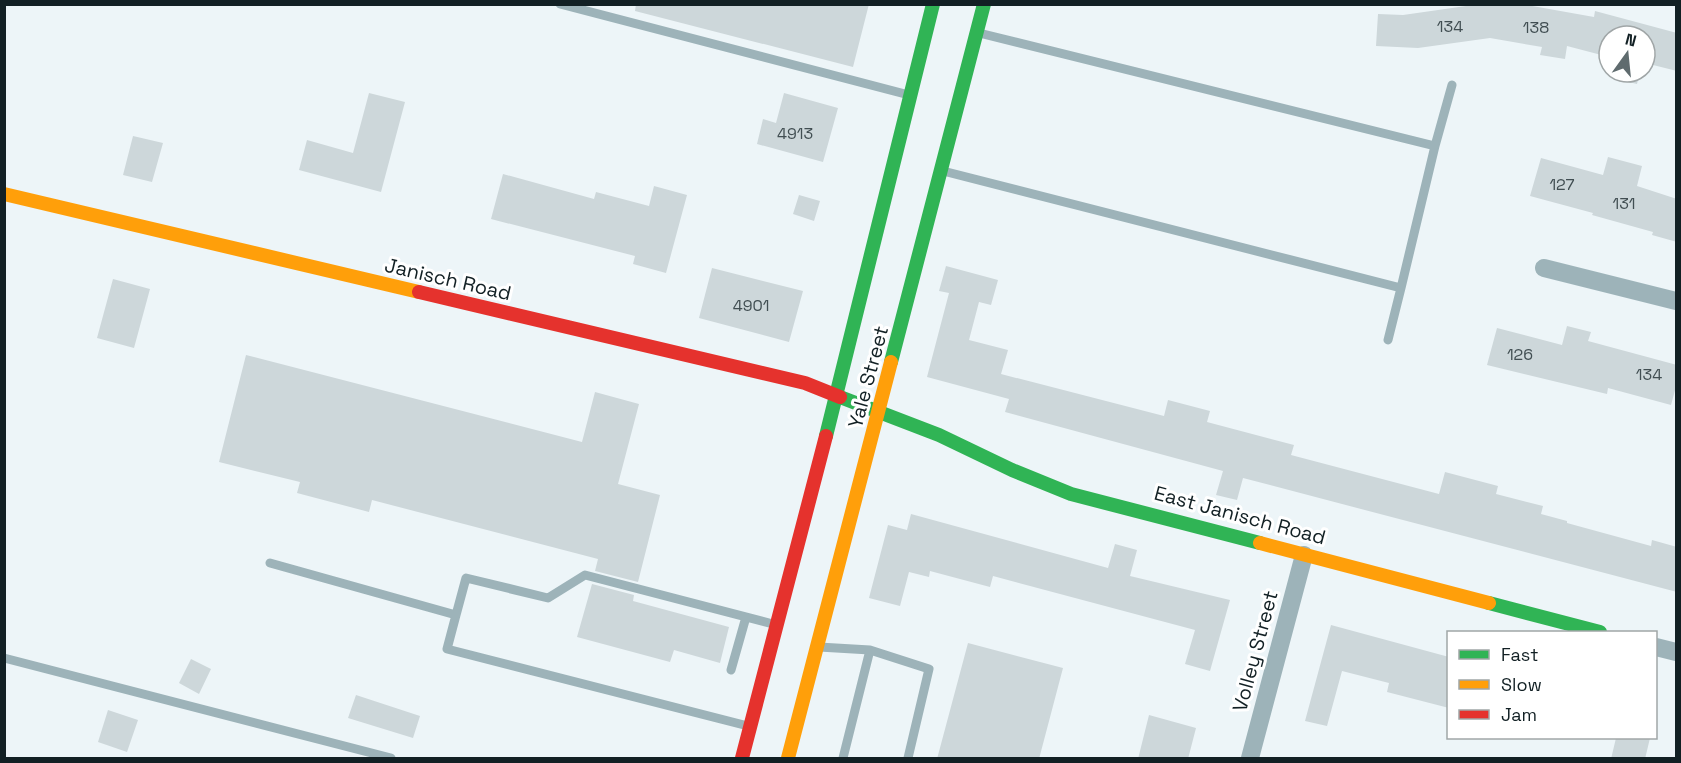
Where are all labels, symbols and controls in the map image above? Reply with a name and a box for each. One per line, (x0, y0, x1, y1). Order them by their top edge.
house number: 134 (1437, 16, 1463, 37)
house number: 138 (1523, 17, 1549, 38)
north arrow (1597, 24, 1657, 84)
text: N (1623, 28, 1639, 52)
house number: 4913 (777, 123, 813, 144)
house number: 127 (1549, 174, 1575, 195)
house number: 131 (1613, 193, 1635, 214)
street label: Janisch Road (382, 252, 514, 306)
house number: 4901 (733, 295, 769, 316)
street label: Yale Street (842, 323, 894, 431)
house number: 126 (1507, 344, 1533, 365)
house number: 134 (1636, 364, 1662, 385)
street label: East Janisch Road (1151, 480, 1329, 550)
street label: Volley Street (1226, 588, 1284, 714)
legend (1447, 631, 1657, 739)
text: Fast (1501, 643, 1538, 666)
text: Slow (1501, 673, 1542, 696)
text: Jam (1501, 703, 1537, 726)

